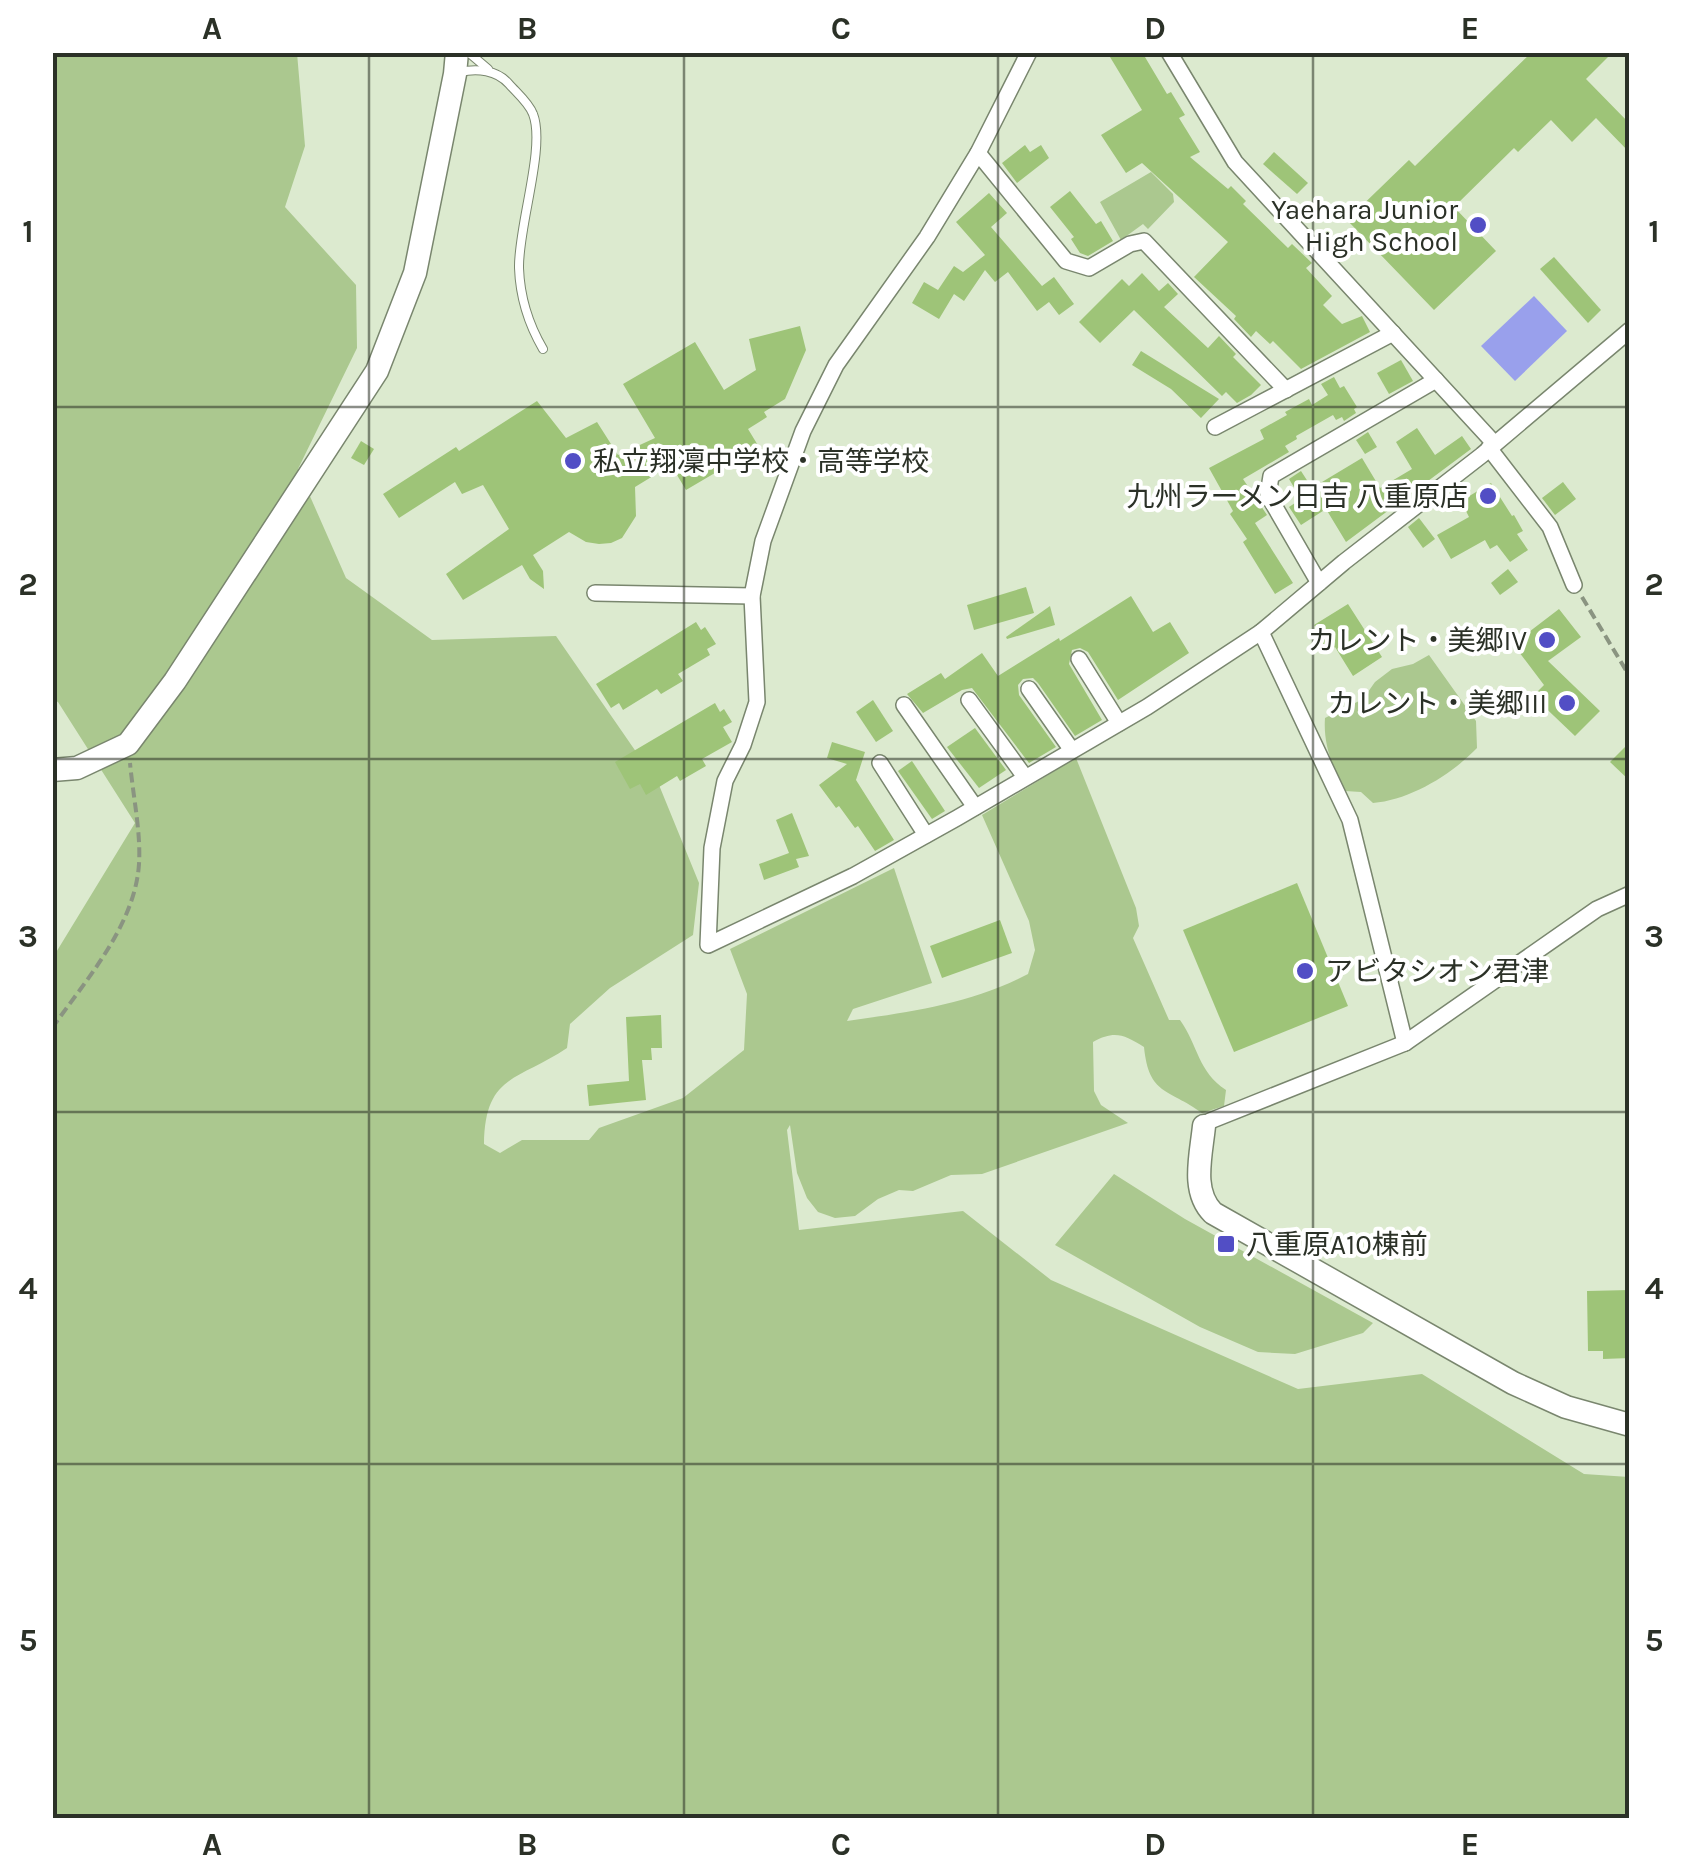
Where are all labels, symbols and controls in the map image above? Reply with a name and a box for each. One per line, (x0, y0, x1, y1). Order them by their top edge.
text: A (202, 10, 222, 47)
text: B (517, 10, 537, 47)
text: C (831, 10, 851, 47)
text: D (1144, 10, 1166, 47)
text: E (1461, 10, 1479, 47)
place label: Yaehara Junior High School (1271, 193, 1459, 258)
text: 1 (22, 213, 34, 250)
text: 1 (1648, 213, 1660, 250)
marker: Yaehara Junior High School (1467, 214, 1489, 236)
place label: 私立翔凜中学校・高等学校 (593, 445, 929, 478)
marker: 私立翔凜中学校・高等学校 (562, 450, 584, 472)
place label: 九州ラーメン日吉 八重原店 (1126, 480, 1468, 513)
marker: 九州ラーメン日吉 八重原店 (1477, 485, 1499, 507)
text: 2 (18, 566, 38, 603)
text: 2 (1644, 566, 1664, 603)
place label: カレント・美郷IV (1307, 624, 1527, 657)
marker: カレント・美郷IV (1536, 629, 1558, 651)
place label: カレント・美郷III (1327, 687, 1547, 720)
marker: カレント・美郷III (1556, 692, 1578, 714)
text: 3 (18, 918, 38, 955)
text: 3 (1644, 918, 1664, 955)
place label: アビタシオン君津 (1325, 955, 1549, 988)
marker: アビタシオン君津 (1294, 960, 1316, 982)
place label: 八重原A10棟前 (1246, 1228, 1428, 1261)
marker: 八重原A10棟前 (1215, 1233, 1237, 1255)
text: 4 (18, 1270, 38, 1307)
text: 4 (1644, 1270, 1664, 1307)
text: 5 (19, 1622, 37, 1659)
text: 5 (1645, 1622, 1663, 1659)
text: A (202, 1826, 222, 1863)
text: B (517, 1826, 537, 1863)
text: C (831, 1826, 851, 1863)
text: D (1144, 1826, 1166, 1863)
text: E (1461, 1826, 1479, 1863)

